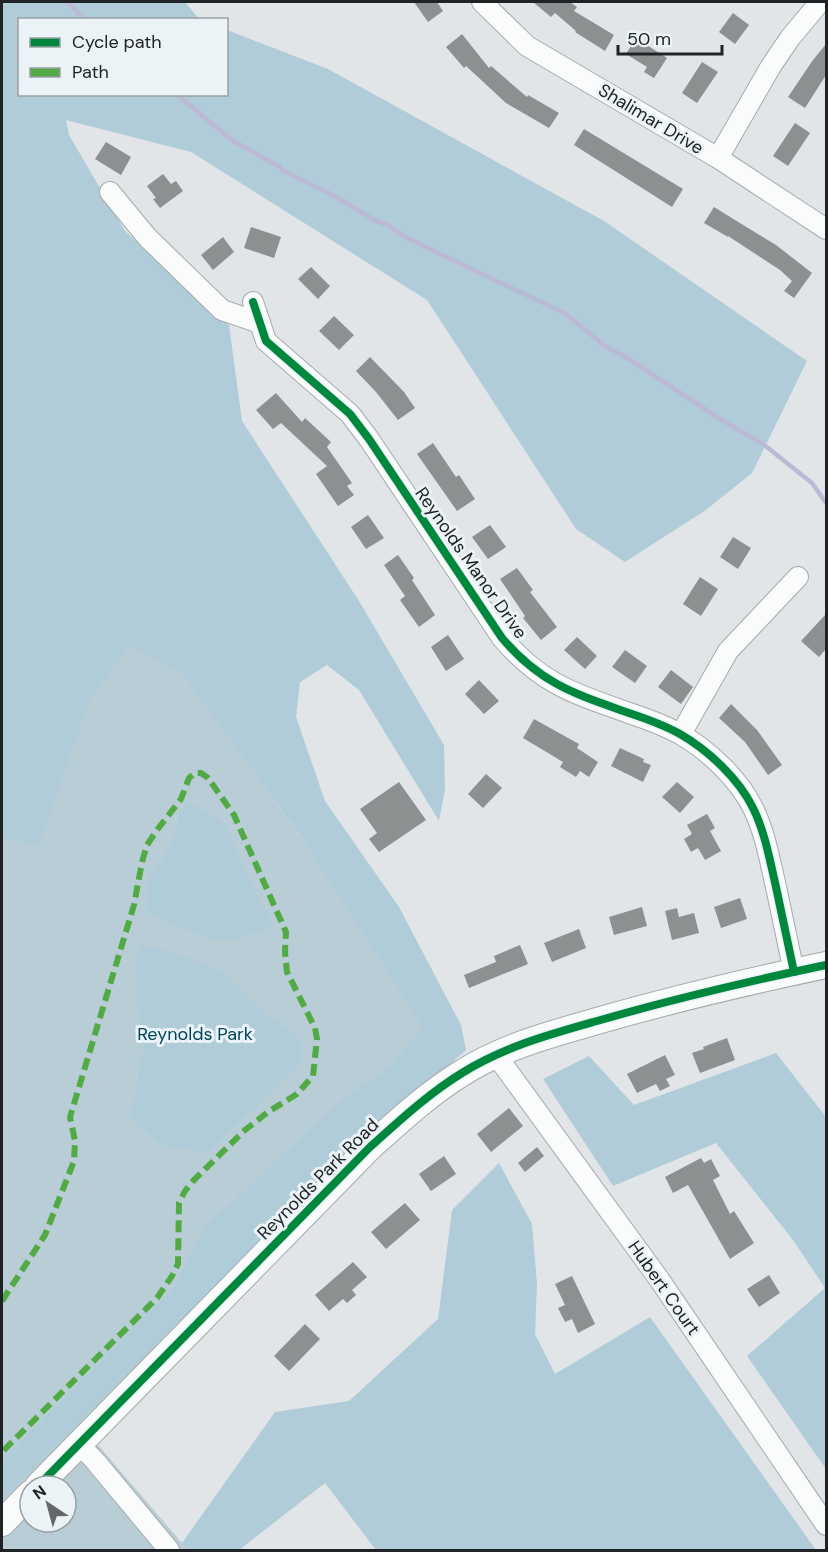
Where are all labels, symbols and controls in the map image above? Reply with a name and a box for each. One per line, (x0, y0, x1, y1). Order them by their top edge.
legend (18, 18, 228, 96)
scale bar (618, 18, 722, 56)
text: 50 m (627, 27, 671, 51)
text: Cycle path (72, 30, 162, 54)
text: Path (72, 60, 109, 84)
street label: Shalimar Drive (594, 78, 708, 160)
street label: Reynolds Manor Drive (409, 482, 533, 644)
park label: Reynolds Park (137, 1022, 253, 1046)
street label: Reynolds Park Road (252, 1113, 384, 1245)
street label: Hubert Court (623, 1236, 705, 1340)
north arrow (18, 1474, 78, 1534)
text: N (29, 1480, 50, 1504)

